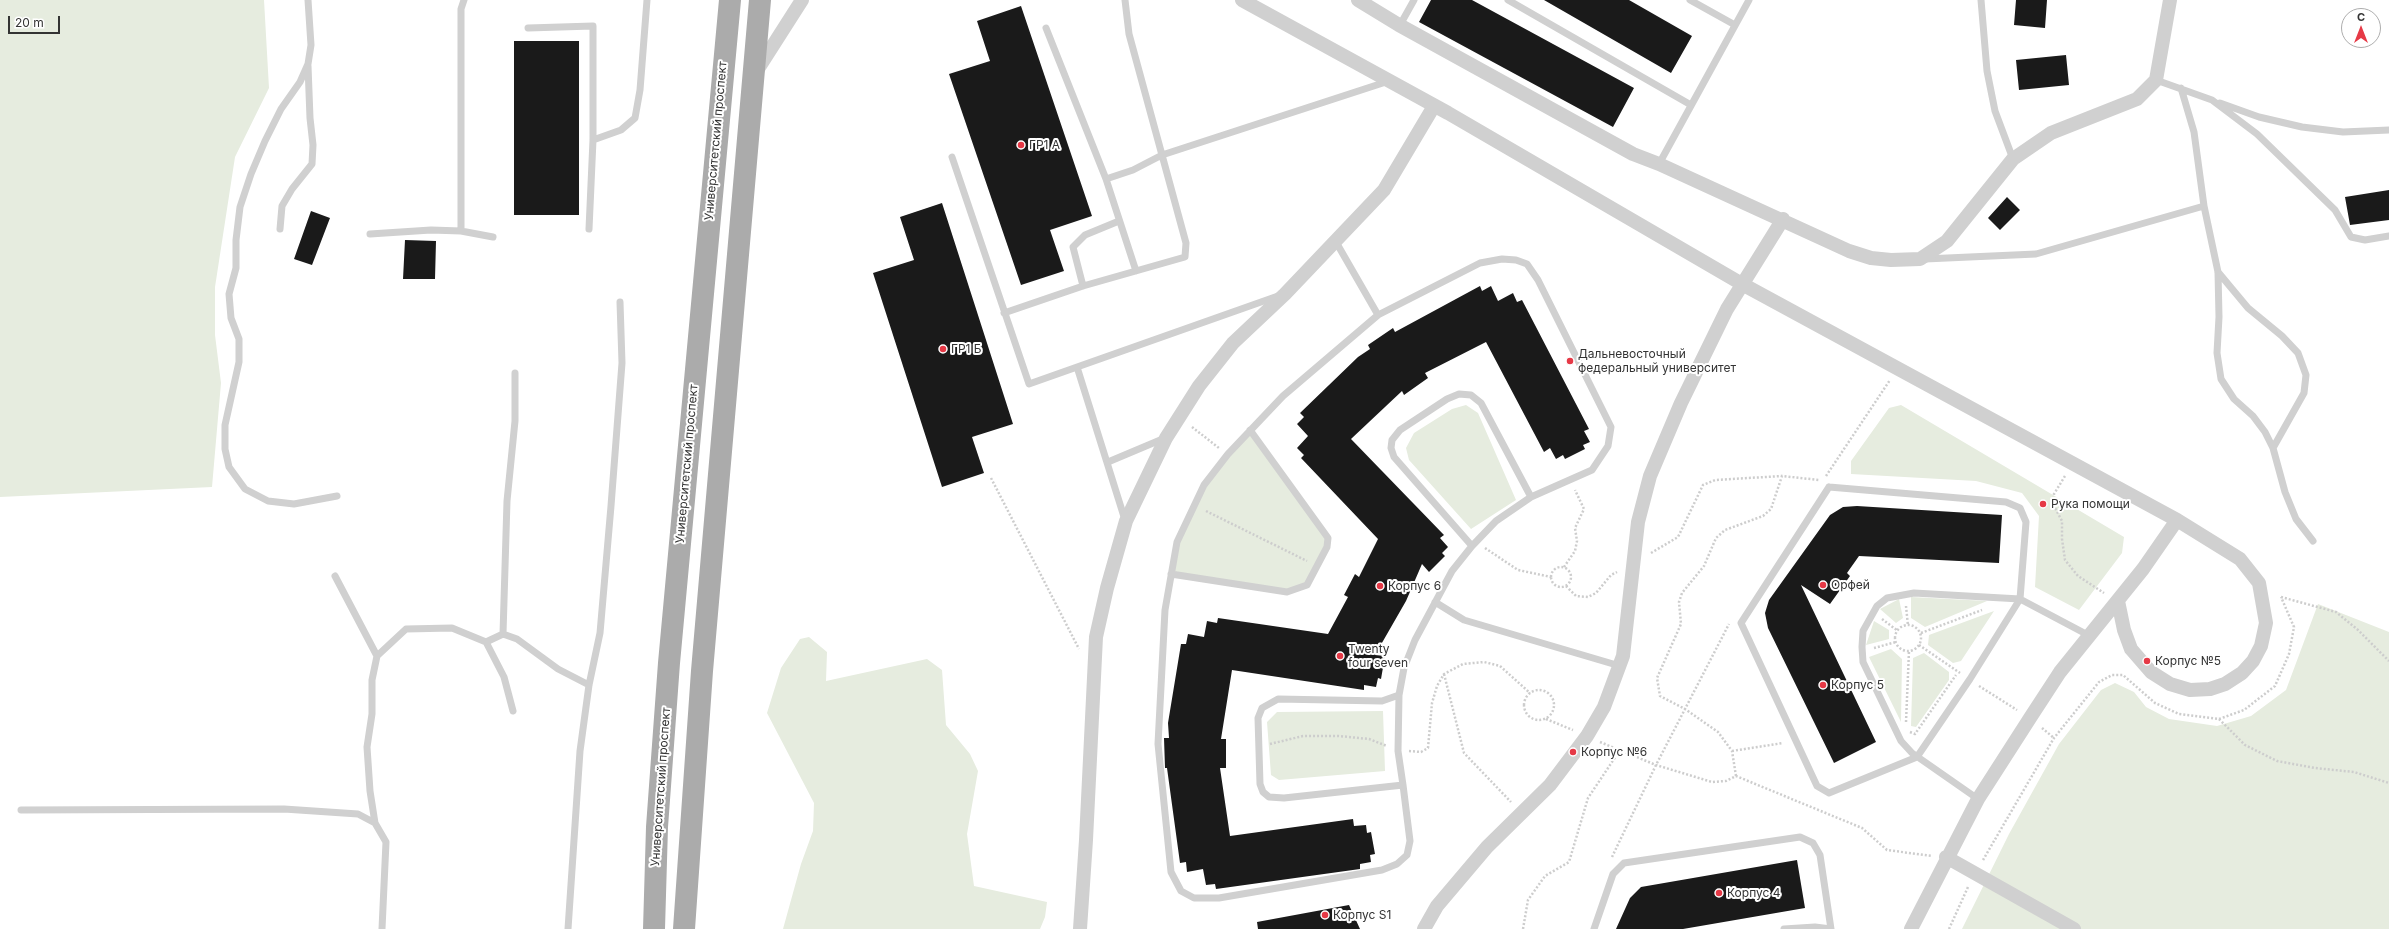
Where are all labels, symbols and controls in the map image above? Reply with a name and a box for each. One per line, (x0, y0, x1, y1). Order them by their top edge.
scale bar (10, 8, 62, 34)
north arrow (2341, 8, 2381, 48)
text: С (2357, 10, 2365, 24)
text: 20 m (15, 15, 44, 30)
street label: Университетский проспект (702, 61, 730, 221)
place label: ГР1 А (1029, 138, 1060, 152)
marker: ГР1 А (1016, 140, 1026, 150)
place label: ГР1 Б (951, 342, 982, 356)
marker: ГР1 Б (938, 344, 948, 354)
place label: Дальневосточный федеральный университет (1578, 347, 1736, 375)
marker: Дальневосточный федеральный университет (1565, 356, 1575, 366)
street label: Университетский проспект (673, 384, 701, 544)
place label: Рука помощи (2051, 497, 2130, 511)
marker: Рука помощи (2038, 499, 2048, 509)
place label: Орфей (1831, 578, 1870, 592)
place label: Корпус 6 (1388, 579, 1441, 593)
marker: Орфей (1818, 580, 1828, 590)
marker: Корпус 6 (1375, 581, 1385, 591)
place label: Twenty four seven (1348, 642, 1408, 670)
marker: Twenty four seven (1335, 651, 1345, 661)
place label: Корпус №5 (2155, 654, 2221, 668)
marker: Корпус №5 (2142, 656, 2152, 666)
place label: Корпус 5 (1831, 678, 1884, 692)
marker: Корпус 5 (1818, 680, 1828, 690)
street label: Университетский проспект (648, 707, 674, 867)
place label: Корпус №6 (1581, 745, 1647, 759)
marker: Корпус №6 (1568, 747, 1578, 757)
place label: Корпус 4 (1727, 886, 1781, 900)
marker: Корпус 4 (1714, 888, 1724, 898)
place label: Корпус S1 (1333, 908, 1391, 922)
marker: Корпус S1 (1320, 910, 1330, 920)

